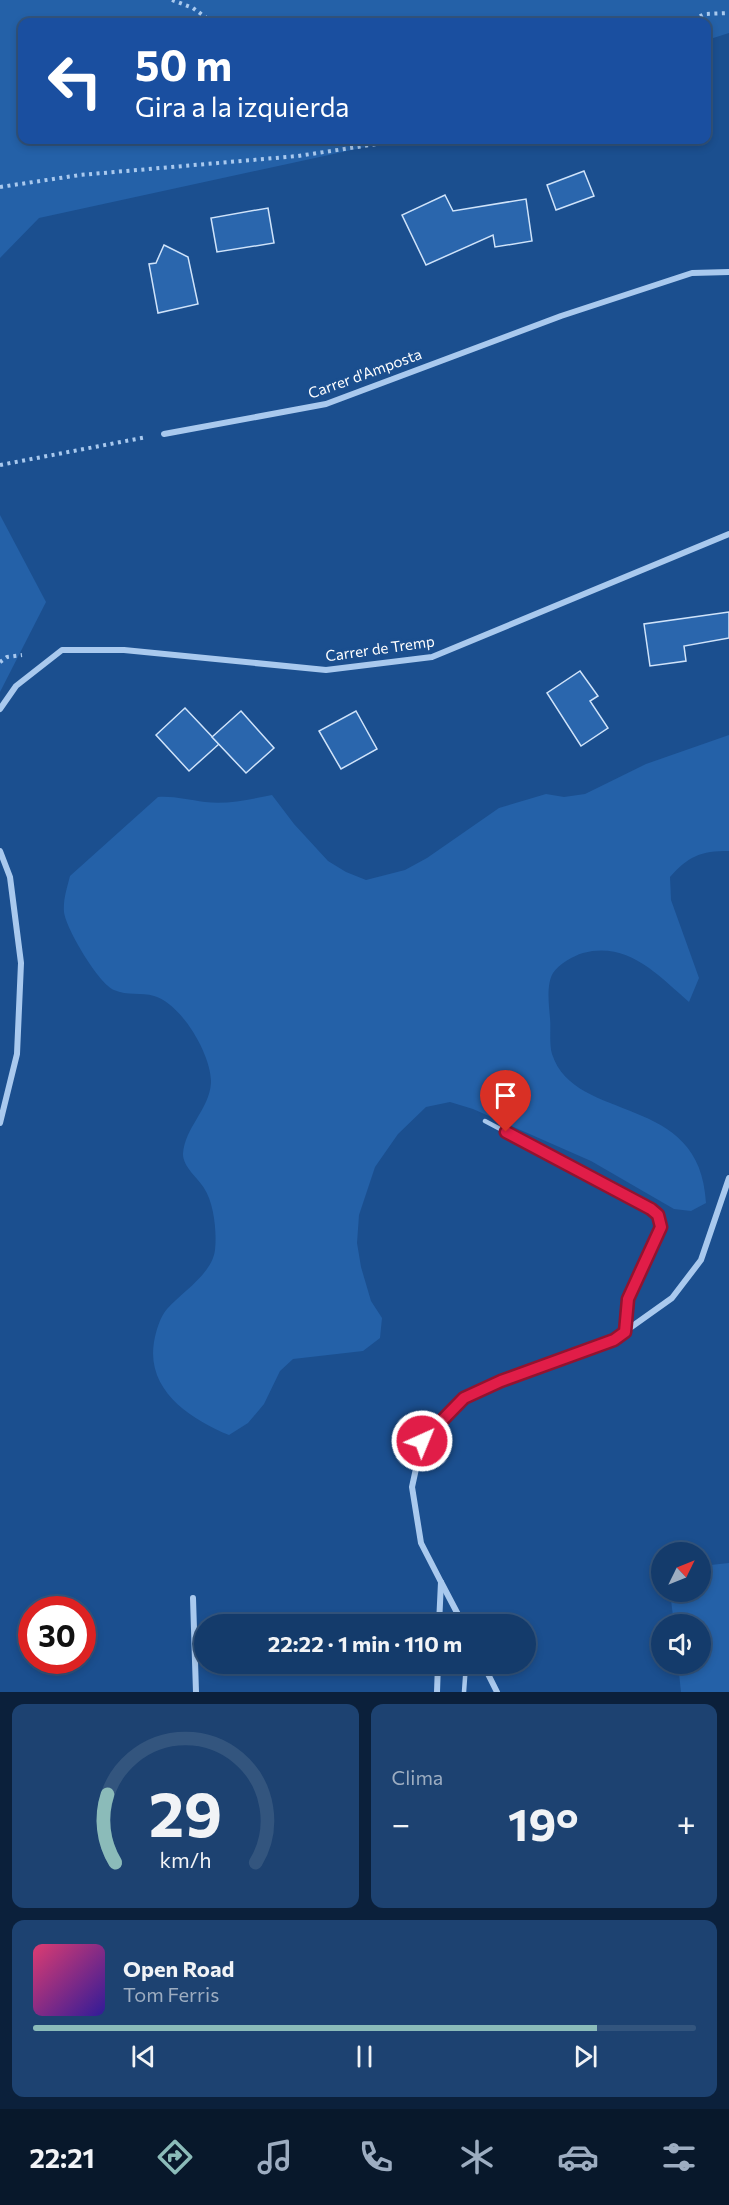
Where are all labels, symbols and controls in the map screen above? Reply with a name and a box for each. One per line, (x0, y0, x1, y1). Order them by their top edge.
text: 50 m (135, 38, 232, 90)
icon: left (36, 42, 114, 120)
text: Gira a la izquierda (135, 90, 349, 123)
street label: Carrer d'Amposta (305, 344, 424, 402)
street label: Carrer de Tremp (324, 631, 436, 665)
pin (480, 1070, 531, 1132)
icon: arrive (489, 1079, 522, 1112)
position arrow (390, 1409, 454, 1473)
north arrow (651, 1542, 711, 1602)
map controls (651, 1542, 711, 1674)
speed limit sign: 30 (18, 1596, 96, 1674)
button: sound (651, 1614, 711, 1674)
text: 22:22 · 1 min · 110 m (268, 1630, 462, 1657)
text: Clima (392, 1765, 443, 1789)
text: 29 (148, 1774, 222, 1850)
text: 19° (508, 1795, 579, 1850)
text: − (392, 1802, 410, 1843)
text: + (677, 1802, 696, 1843)
text: km/h (159, 1846, 211, 1872)
text: Open Road (123, 1955, 234, 1982)
text: Tom Ferris (123, 1982, 219, 2006)
icon: previous (127, 2040, 160, 2073)
icon: pause (348, 2040, 381, 2073)
icon: next (569, 2040, 602, 2073)
icon: directions (154, 2136, 196, 2178)
icon: music (254, 2136, 296, 2178)
icon: phone (355, 2136, 397, 2178)
icon: climate (456, 2136, 498, 2178)
icon: car (557, 2136, 599, 2178)
icon: filters (658, 2136, 700, 2178)
text: 22:21 (29, 2141, 95, 2174)

